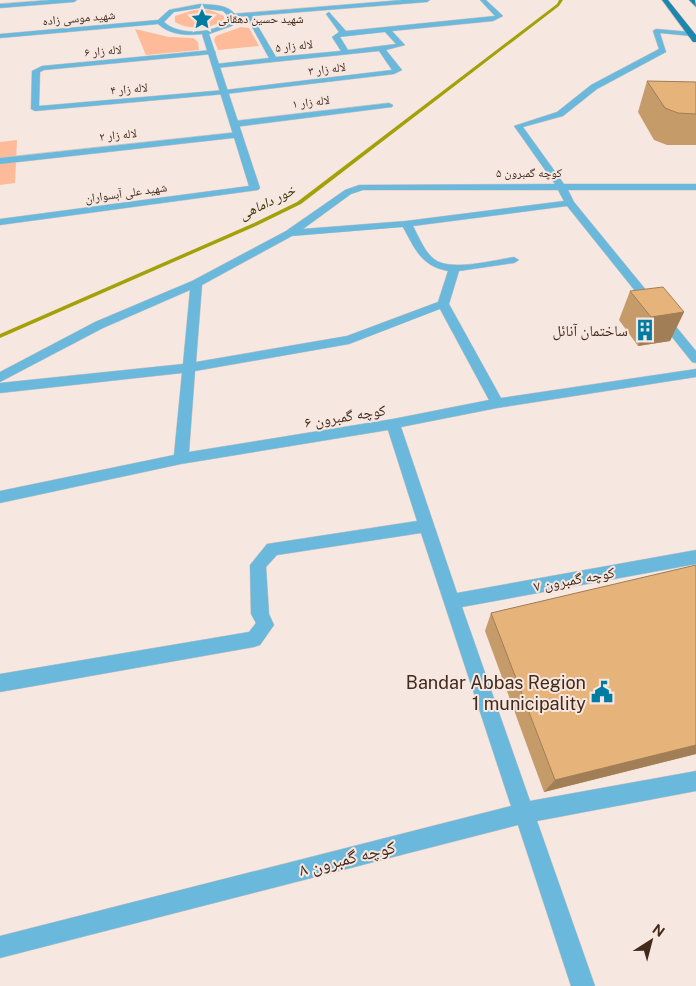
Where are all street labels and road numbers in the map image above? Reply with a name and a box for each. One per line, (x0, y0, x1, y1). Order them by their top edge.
street label: شهید موسی زاده (42, 8, 116, 28)
street label: لاله زار ۵ (275, 37, 313, 55)
street label: لاله زار ۶ (84, 42, 122, 60)
street label: لاله زار ۳ (308, 60, 346, 78)
street label: لاله زار ۴ (110, 80, 148, 98)
street label: لاله زار ۱ (292, 93, 330, 111)
street label: لاله زار ۲ (99, 126, 137, 144)
street label: کوچه گمبرون ۵ (496, 166, 562, 180)
street label: شهید علی آبسواران (84, 180, 168, 206)
street label: کوچه گمبرون ۶ (303, 401, 387, 433)
street label: کوچه گمبرون ۷ (532, 563, 616, 596)
street label: کوچه گمبرون ۸ (297, 836, 398, 881)

